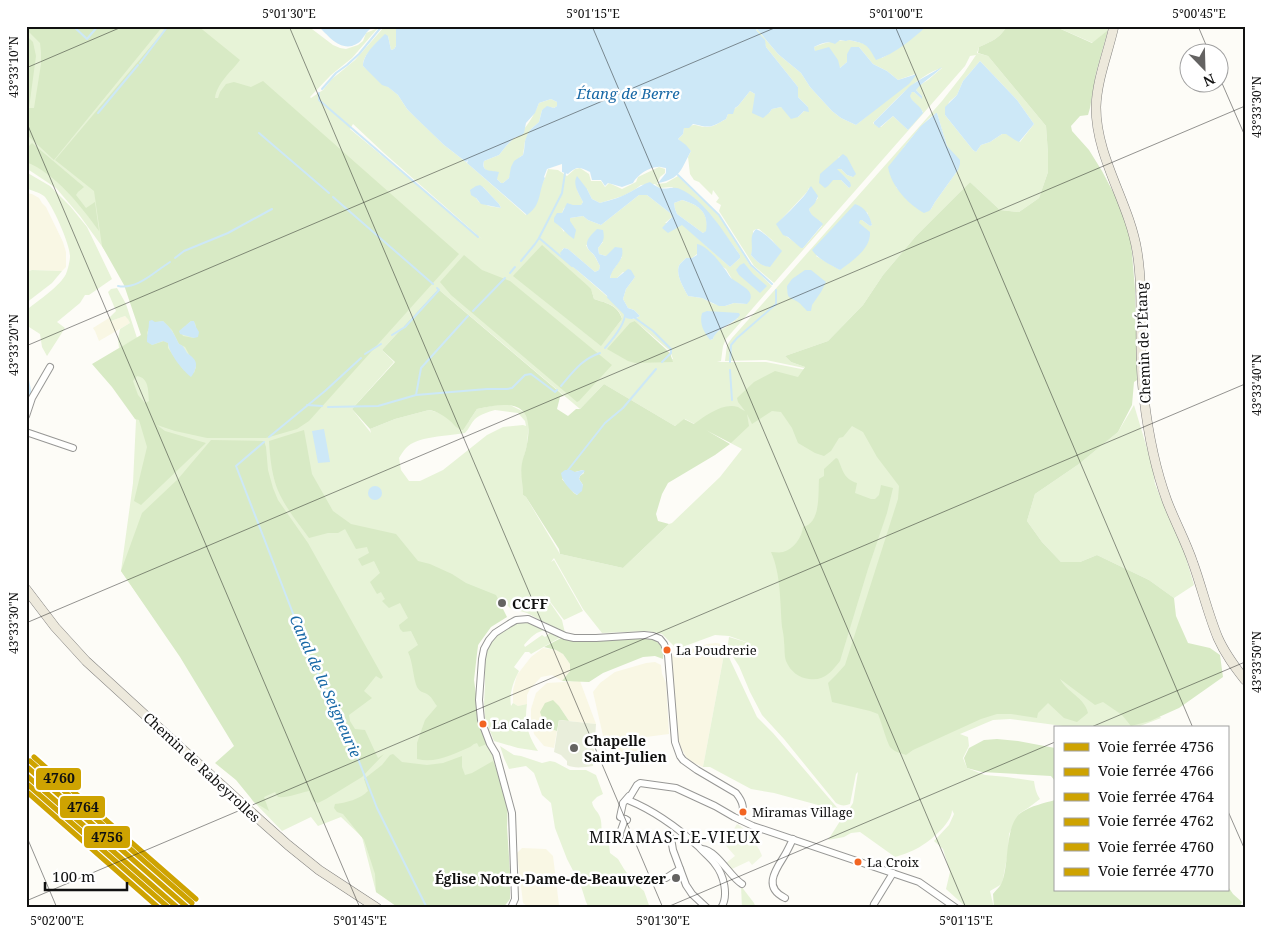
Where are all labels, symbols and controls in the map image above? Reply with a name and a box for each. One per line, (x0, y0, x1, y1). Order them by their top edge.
text: 5°01'30"E (262, 5, 316, 22)
text: 5°01'15"E (566, 5, 620, 22)
text: 5°01'00"E (869, 5, 923, 22)
text: 5°00'45"E (1172, 5, 1226, 22)
text: 43°33'10"N (5, 36, 22, 98)
north arrow (1178, 42, 1228, 92)
text: N (1200, 70, 1218, 91)
text: 43°33'30"N (1248, 76, 1265, 138)
water label: Étang de Berre (575, 83, 680, 103)
street label: Chemin de l’Étang (1131, 282, 1155, 404)
text: 43°33'20"N (5, 314, 22, 376)
text: 43°33'40"N (1248, 354, 1265, 416)
text: 43°33'30"N (5, 592, 22, 654)
place label: CCFF (512, 594, 548, 613)
marker: CCFF (496, 597, 508, 609)
water label: Canal de la Seigneurie (286, 612, 367, 761)
text: 43°33'50"N (1248, 631, 1265, 693)
place label: La Poudrerie (676, 641, 757, 659)
marker: La Poudrerie (662, 645, 672, 655)
street label: Chemin de Rabeyrolles (139, 708, 265, 826)
place label: La Calade (492, 715, 552, 733)
marker: La Calade (478, 719, 488, 729)
legend (1054, 726, 1228, 892)
place label: Chapelle Saint-Julien (584, 731, 667, 766)
text: Voie ferrée 4756 (1098, 736, 1214, 756)
marker: Chapelle Saint-Julien (568, 742, 580, 754)
text: Voie ferrée 4766 (1098, 760, 1214, 780)
line badge: 4760 (35, 767, 82, 791)
text: 4760 (43, 768, 75, 787)
text: Voie ferrée 4764 (1098, 786, 1214, 806)
line badge: 4764 (59, 795, 106, 819)
text: 4764 (67, 797, 99, 816)
place label: Miramas Village (752, 803, 853, 821)
marker: Miramas Village (738, 807, 748, 817)
text: Voie ferrée 4762 (1098, 810, 1214, 830)
line badge: 4756 (83, 825, 131, 849)
district label: MIRAMAS-LE-VIEUX (589, 826, 761, 848)
text: 4756 (91, 827, 123, 846)
text: Voie ferrée 4760 (1098, 836, 1214, 856)
place label: La Croix (867, 853, 920, 871)
marker: La Croix (853, 857, 863, 867)
scale bar (45, 859, 128, 891)
text: Voie ferrée 4770 (1098, 860, 1214, 880)
text: 100 m (52, 866, 95, 886)
place label: Église Notre-Dame-de-Beauvezer (435, 869, 667, 888)
marker: Église Notre-Dame-de-Beauvezer (670, 872, 682, 884)
text: 5°02'00"E (30, 912, 84, 929)
text: 5°01'45"E (333, 912, 387, 929)
text: 5°01'30"E (636, 912, 690, 929)
text: 5°01'15"E (939, 912, 993, 929)

